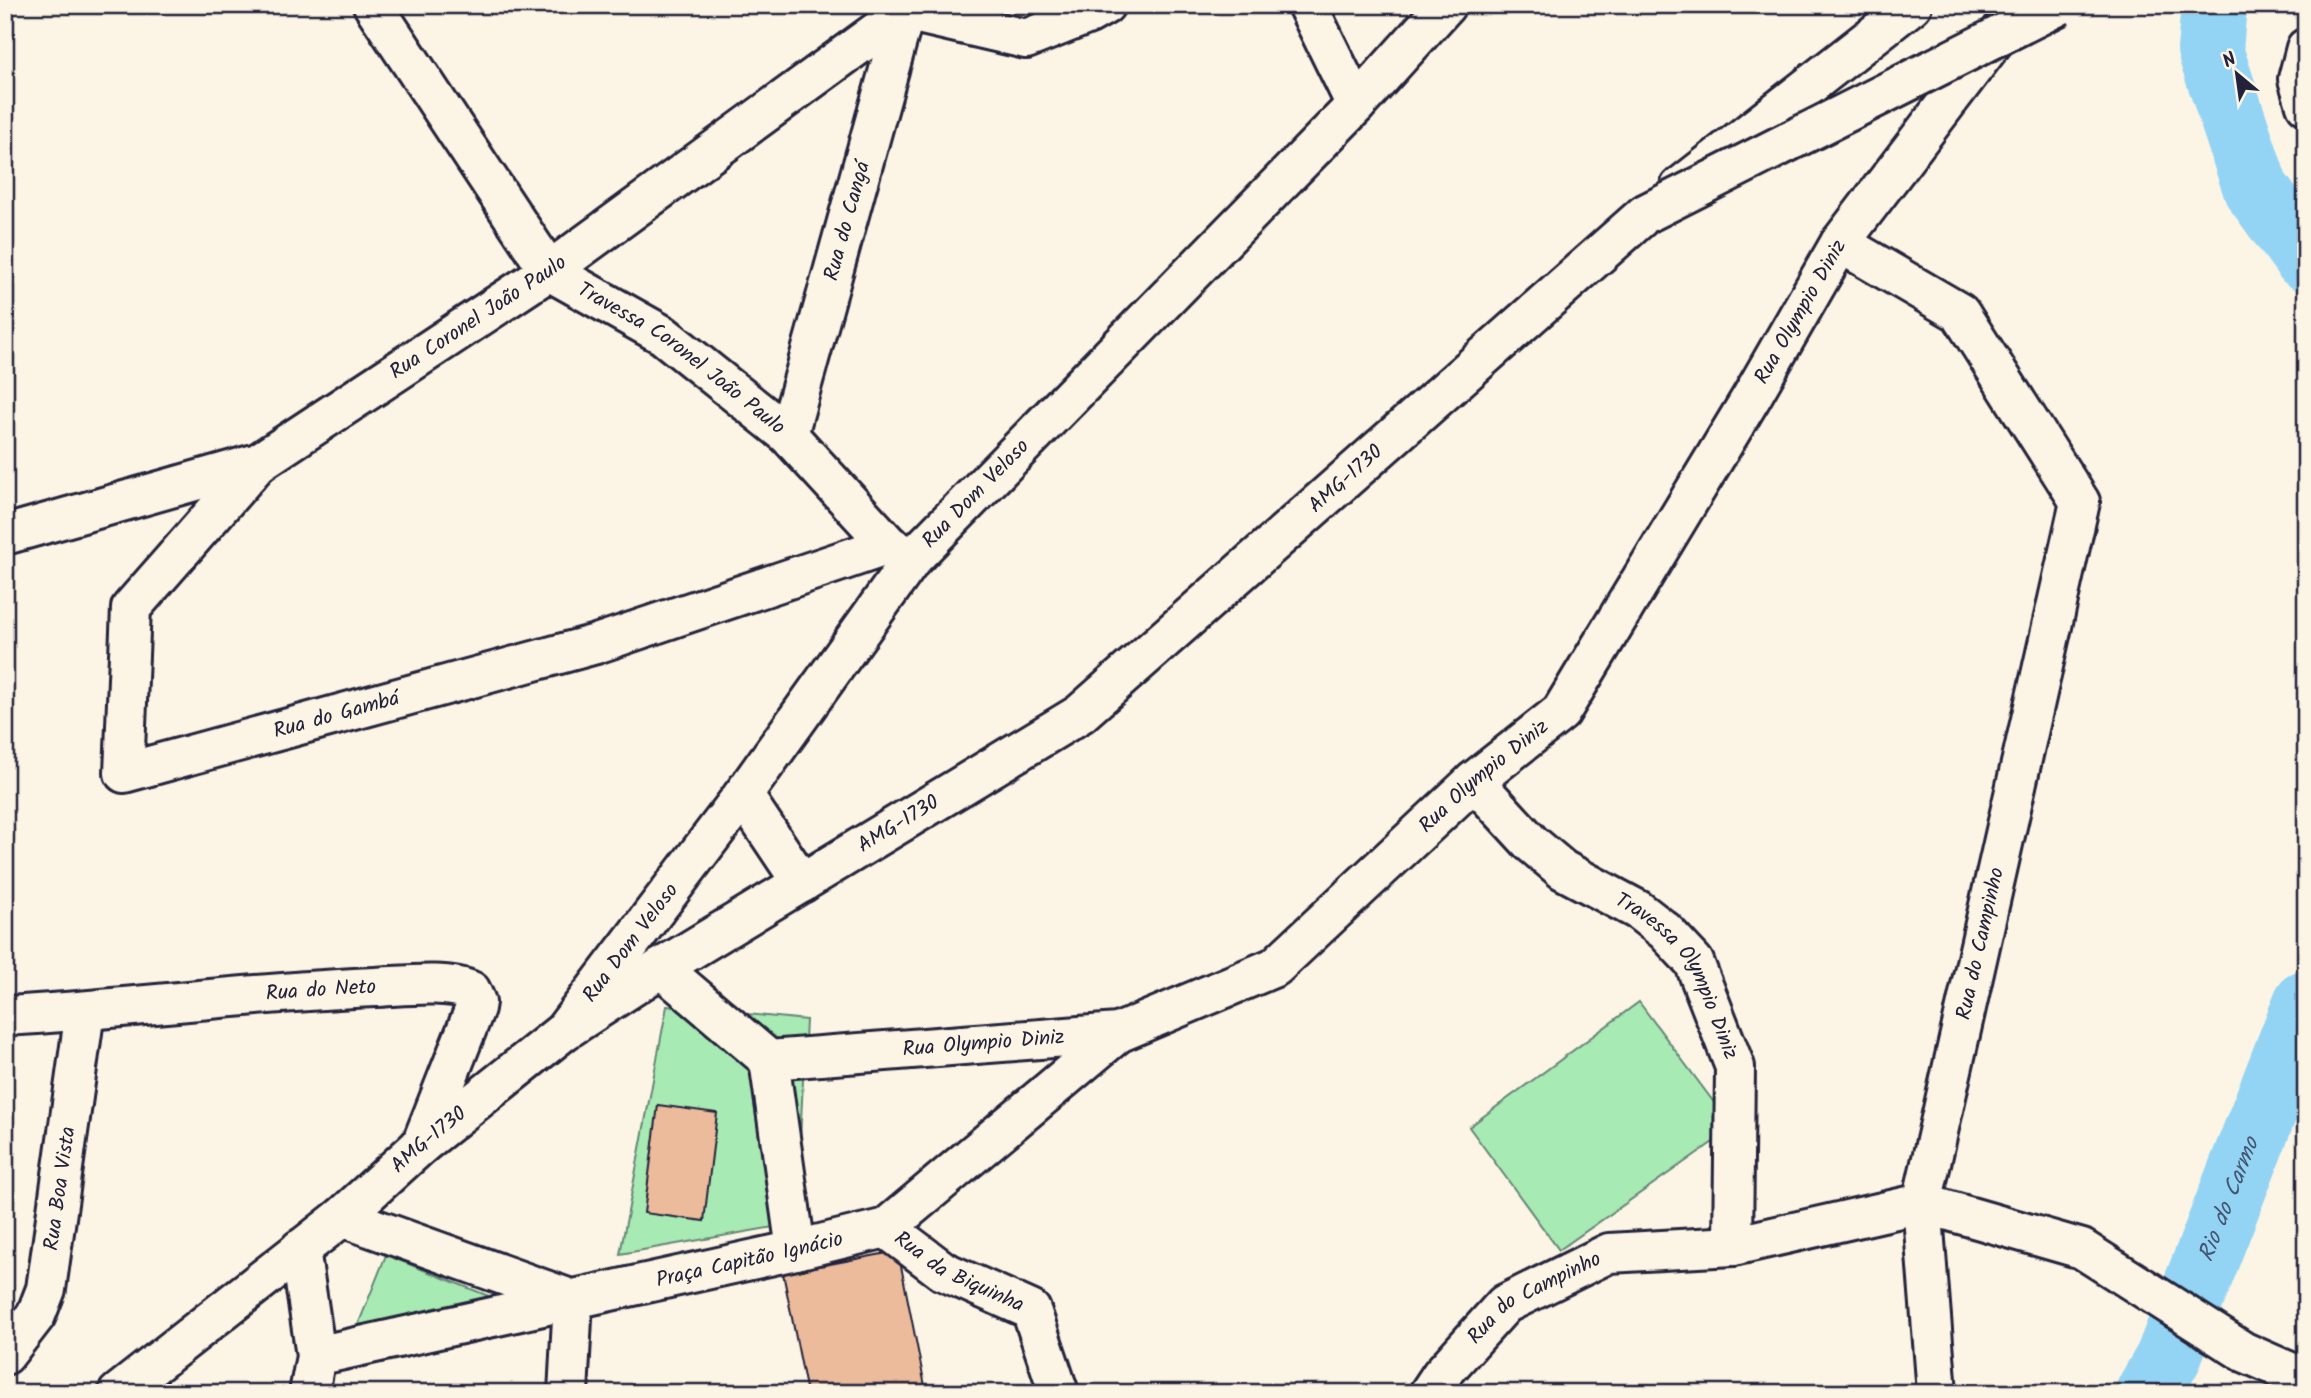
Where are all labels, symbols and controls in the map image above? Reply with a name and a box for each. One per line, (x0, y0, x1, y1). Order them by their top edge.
north arrow (2202, 38, 2272, 108)
text: N (2217, 45, 2242, 77)
street label: Rua do Cangá (815, 156, 880, 285)
street label: Rua Olympio Diniz (1746, 233, 1855, 390)
street label: Rua Coronel João Paulo (383, 247, 574, 388)
street label: Travessa Coronel João Paulo (571, 274, 792, 443)
street label: Rua Dom Veloso (914, 431, 1037, 556)
street label: AMG-1730 (1301, 437, 1391, 521)
street label: Rua do Gambá (270, 681, 405, 748)
street label: Rua Olympio Diniz (1411, 711, 1556, 841)
street label: AMG-1730 (851, 786, 946, 862)
street label: Rua do Campinho (1947, 864, 2014, 1023)
street label: Rua Dom Veloso (574, 876, 687, 1010)
street label: Travessa Olympio Diniz (1609, 884, 1747, 1064)
street label: Rua do Neto (265, 971, 377, 1010)
street label: Rua Olympio Diniz (901, 1021, 1066, 1066)
street label: AMG-1730 (383, 1098, 474, 1181)
street label: Rua Boa Vista (35, 1124, 85, 1253)
water label: Rio do Carmo (2189, 1131, 2271, 1267)
street label: Praça Capitão Ignácio (653, 1223, 846, 1297)
street label: Rua da Biquinha (887, 1223, 1029, 1321)
street label: Rua do Campinho (1459, 1243, 1607, 1352)

